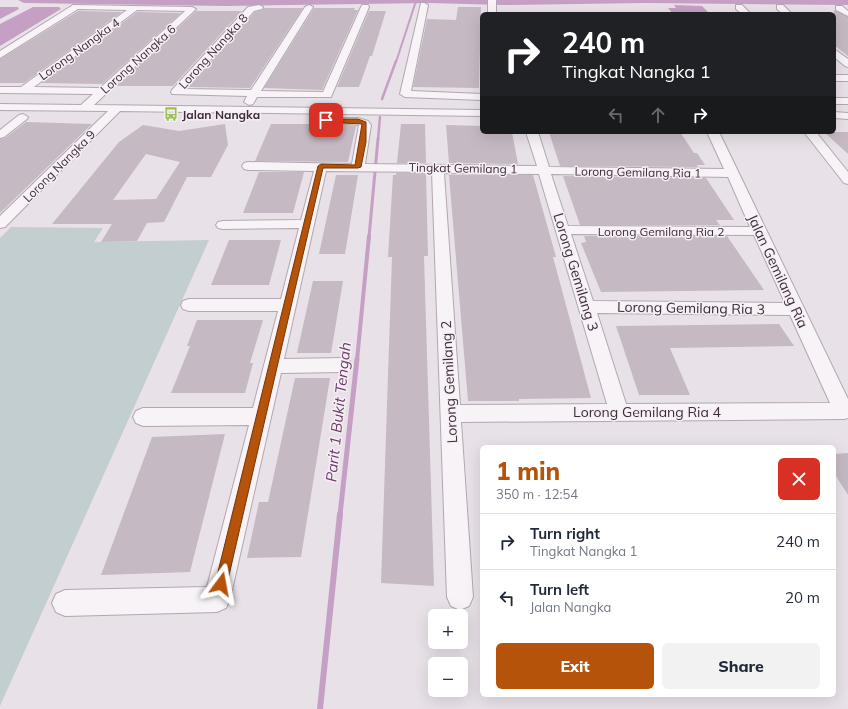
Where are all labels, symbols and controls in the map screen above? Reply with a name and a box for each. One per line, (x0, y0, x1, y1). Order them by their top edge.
street label: Lorong Nangka 8 (175, 10, 251, 92)
street label: Lorong Nangka 4 (36, 15, 122, 83)
street label: Lorong Nangka 6 (97, 21, 179, 97)
text: 240 m (562, 25, 645, 60)
icon: right (496, 28, 548, 80)
text: Tingkat Nangka 1 (562, 60, 711, 83)
pin (309, 103, 343, 137)
icon: left (605, 104, 627, 126)
icon: ahead (647, 104, 669, 126)
icon: right (689, 104, 711, 126)
bus stop icon: Jalan Nangka (163, 106, 179, 122)
place label: Jalan Nangka (182, 107, 260, 122)
icon: arrive (315, 109, 337, 131)
street label: Lorong Nangka 9 (20, 127, 98, 205)
street label: Tingkat Gemilang 1 (409, 160, 517, 176)
street label: Lorong Gemilang Ria 1 (575, 163, 701, 181)
street label: Lorong Gemilang 3 (549, 211, 603, 333)
street label: Jalan Gemilang Ria (744, 211, 812, 331)
street label: Lorong Gemilang Ria 2 (598, 224, 724, 239)
street label: Lorong Gemilang Ria 3 (617, 298, 765, 318)
street label: Lorong Gemilang 2 (437, 320, 461, 444)
water label: Parit 1 Bukit Tengah (321, 341, 355, 483)
street label: Lorong Gemilang Ria 4 (573, 403, 722, 421)
text: 1 min (496, 456, 560, 486)
button: close (778, 458, 820, 500)
text: 350 m · 12:54 (496, 486, 578, 502)
text: Turn right (530, 524, 600, 543)
icon: right (496, 531, 518, 553)
text: 240 m (776, 532, 820, 551)
text: Tingkat Nangka 1 (530, 543, 637, 559)
position arrow (200, 563, 242, 605)
text: Turn left (530, 580, 589, 599)
icon: left (496, 587, 518, 609)
text: 20 m (785, 588, 820, 607)
text: Jalan Nangka (530, 599, 611, 615)
map controls (428, 609, 468, 697)
button: + (428, 609, 468, 649)
button: Exit (496, 643, 654, 689)
button: Share (662, 643, 820, 689)
button: − (428, 657, 468, 697)

